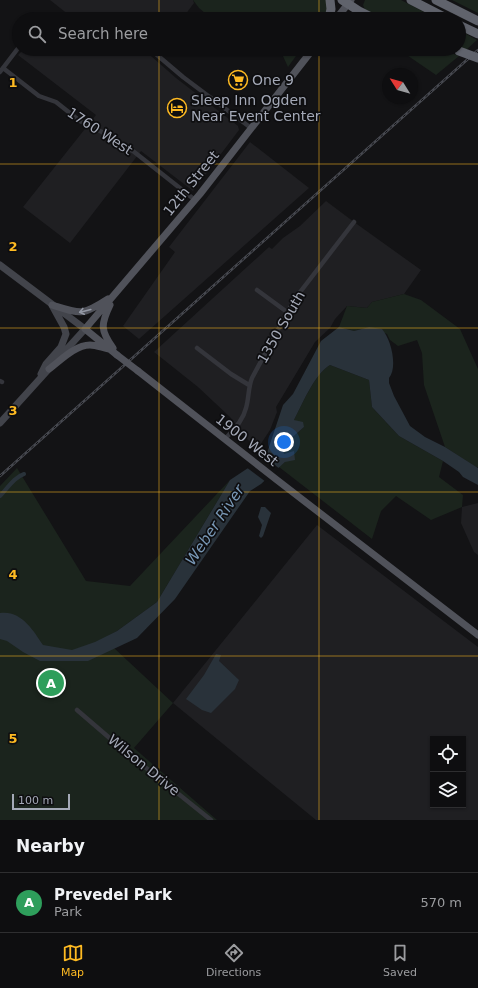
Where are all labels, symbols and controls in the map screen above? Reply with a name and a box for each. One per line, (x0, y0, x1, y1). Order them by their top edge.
search box (12, 12, 466, 56)
icon: search (26, 23, 48, 45)
text: Search here (58, 25, 148, 43)
north arrow (382, 68, 418, 104)
supermarket icon: One 9 (227, 69, 249, 91)
place label: One 9 (252, 72, 294, 88)
text: 1 (8, 75, 18, 90)
place label: Sleep Inn Ogden Near Event Center (191, 92, 321, 124)
hotel icon: Sleep Inn Ogden Near Event Center (166, 97, 188, 119)
street label: 1760 West (64, 104, 136, 158)
street label: 12th Street (160, 147, 222, 219)
text: 2 (8, 239, 18, 254)
street label: 1350 South (254, 288, 308, 366)
one-way arrow (79, 307, 92, 315)
text: 3 (8, 403, 18, 418)
street label: 1900 West (213, 411, 282, 470)
your location (274, 432, 294, 452)
water label: Weber River (182, 481, 249, 568)
text: 4 (8, 567, 18, 582)
pin: A (38, 668, 64, 698)
text: 5 (8, 731, 18, 746)
street label: Wilson Drive (105, 731, 183, 799)
map controls (430, 736, 466, 808)
button: locate (430, 736, 466, 772)
button: layers (430, 772, 466, 808)
scale bar (12, 792, 70, 811)
text: 100 m (18, 794, 53, 807)
text: Nearby (16, 836, 85, 856)
text: Prevedel Park (54, 886, 172, 904)
text: A (24, 895, 34, 910)
text: 570 m (420, 895, 462, 910)
text: Park (54, 904, 82, 919)
tab: Map (61, 942, 84, 979)
tab: Directions (206, 942, 261, 979)
tab: Saved (383, 942, 417, 979)

